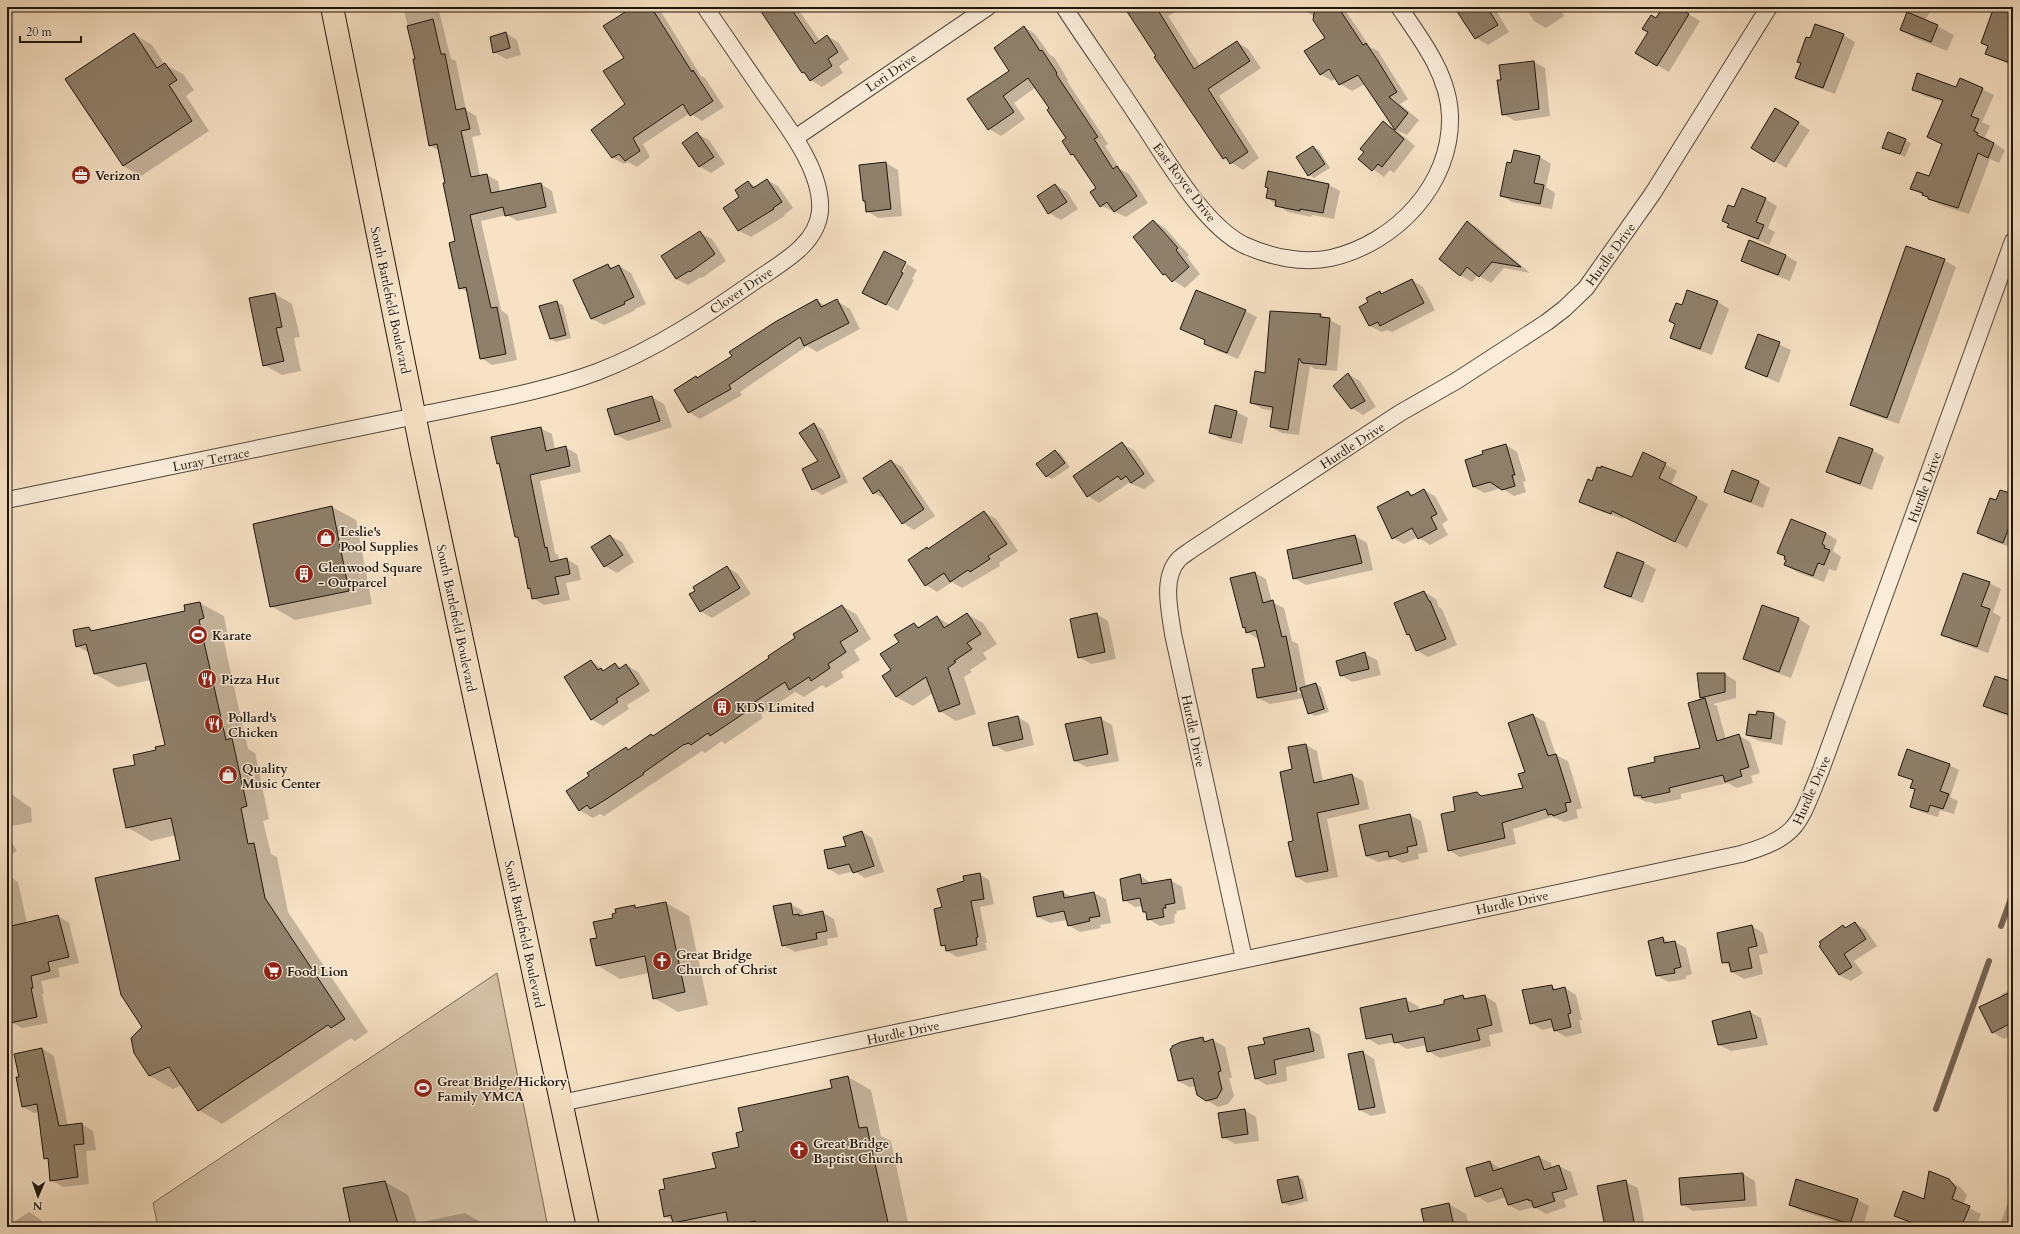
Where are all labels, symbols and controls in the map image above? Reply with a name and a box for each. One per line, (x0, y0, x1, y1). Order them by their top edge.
scale bar (20, 18, 81, 44)
text: 20 m (26, 24, 53, 40)
street label: Lori Drive (862, 49, 921, 97)
street label: East Royce Drive (1148, 139, 1220, 226)
office icon: Verizon (70, 164, 92, 186)
place label: Verizon (95, 167, 141, 185)
street label: Hurdle Drive (1582, 219, 1640, 290)
street label: South Battlefield Boulevard (366, 225, 414, 376)
street label: Clover Drive (706, 263, 777, 319)
street label: Hurdle Drive (1317, 418, 1388, 473)
street label: Luray Terrace (171, 444, 251, 476)
street label: Hurdle Drive (1904, 450, 1946, 525)
place label: Leslie's Pool Supplies (340, 523, 418, 556)
shop icon: Leslie's Pool Supplies (315, 527, 337, 549)
street label: South Battlefield Boulevard (432, 543, 480, 694)
place label: Glenwood Square - Outparcel (318, 559, 422, 592)
building icon: Glenwood Square - Outparcel (293, 563, 315, 585)
sports icon: Karate (187, 624, 209, 646)
place label: Karate (212, 627, 252, 645)
restaurant icon: Pizza Hut (196, 668, 218, 690)
place label: Pizza Hut (221, 671, 280, 689)
street label: Hurdle Drive (1177, 693, 1210, 769)
building icon: KDS Limited (711, 696, 733, 718)
place label: KDS Limited (736, 699, 815, 717)
place label: Pollard's Chicken (228, 709, 279, 742)
restaurant icon: Pollard's Chicken (203, 713, 225, 735)
street label: Hurdle Drive (1789, 753, 1835, 828)
place label: Quality Music Center (242, 760, 321, 793)
shop icon: Quality Music Center (217, 764, 239, 786)
street label: South Battlefield Boulevard (500, 859, 548, 1010)
street label: Hurdle Drive (1474, 886, 1550, 919)
place label: Great Bridge Church of Christ (676, 946, 778, 979)
church icon: Great Bridge Church of Christ (651, 950, 673, 972)
supermarket icon: Food Lion (262, 960, 284, 982)
place label: Food Lion (287, 963, 349, 981)
street label: Hurdle Drive (865, 1016, 941, 1049)
place label: Great Bridge/Hickory Family YMCA (437, 1073, 568, 1106)
sports icon: Great Bridge/Hickory Family YMCA (412, 1077, 434, 1099)
place label: Great Bridge Baptist Church (813, 1135, 903, 1168)
church icon: Great Bridge Baptist Church (788, 1139, 810, 1161)
north arrow (18, 1176, 58, 1216)
text: N (32, 1198, 43, 1213)

